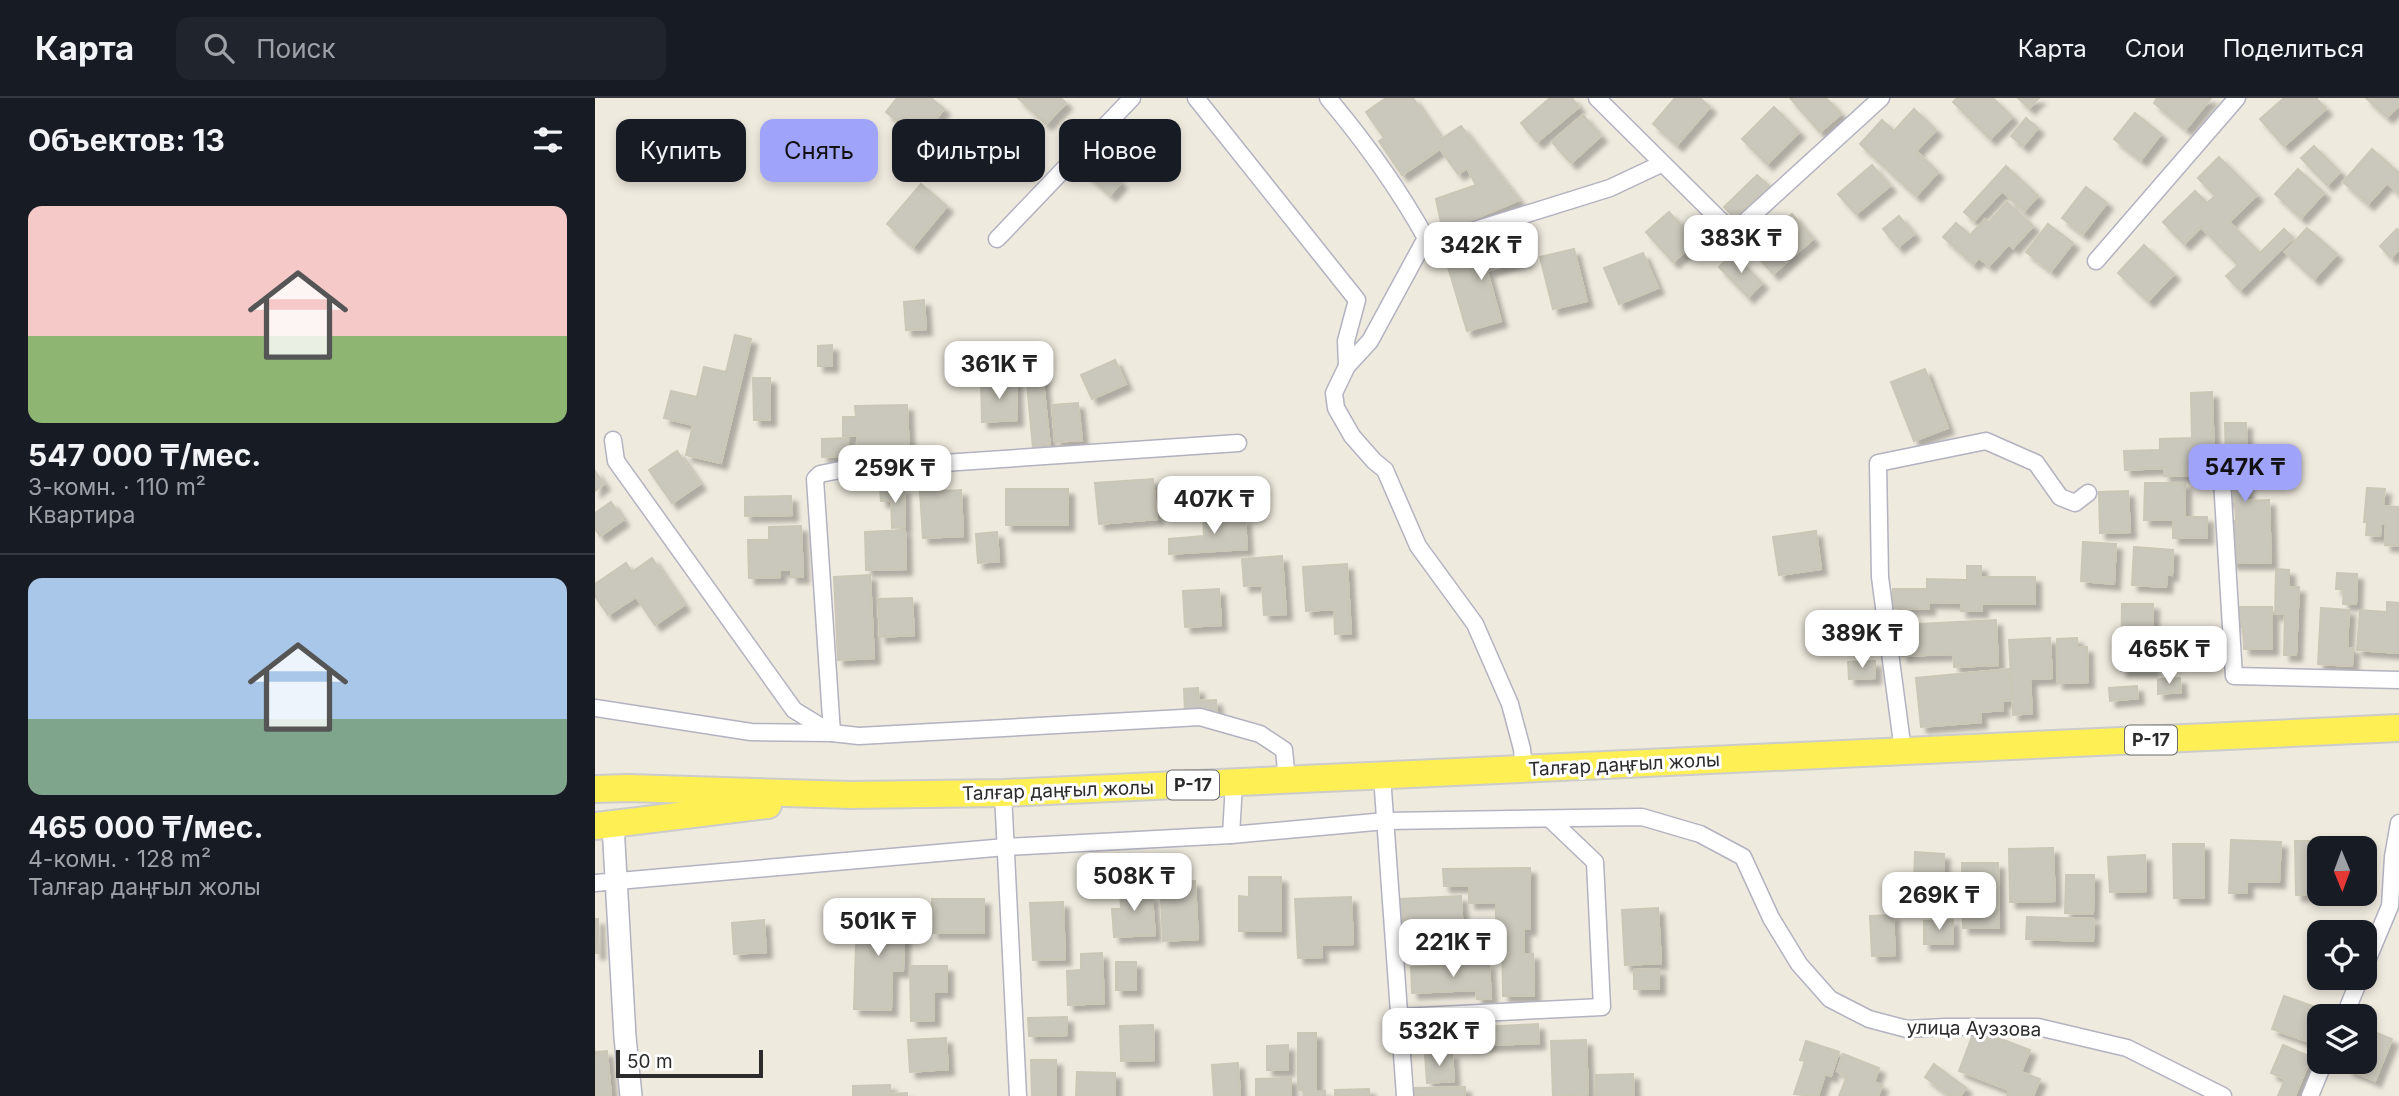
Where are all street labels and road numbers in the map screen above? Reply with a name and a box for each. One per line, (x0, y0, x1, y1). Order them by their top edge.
road number: P-17 (2125, 726, 2177, 754)
street label: Талғар даңғыл жолы (1527, 748, 1721, 781)
road number: P-17 (1167, 770, 1219, 800)
street label: Талғар даңғыл жолы (962, 776, 1154, 805)
street label: улица Ауэзова (1906, 1016, 2042, 1041)

